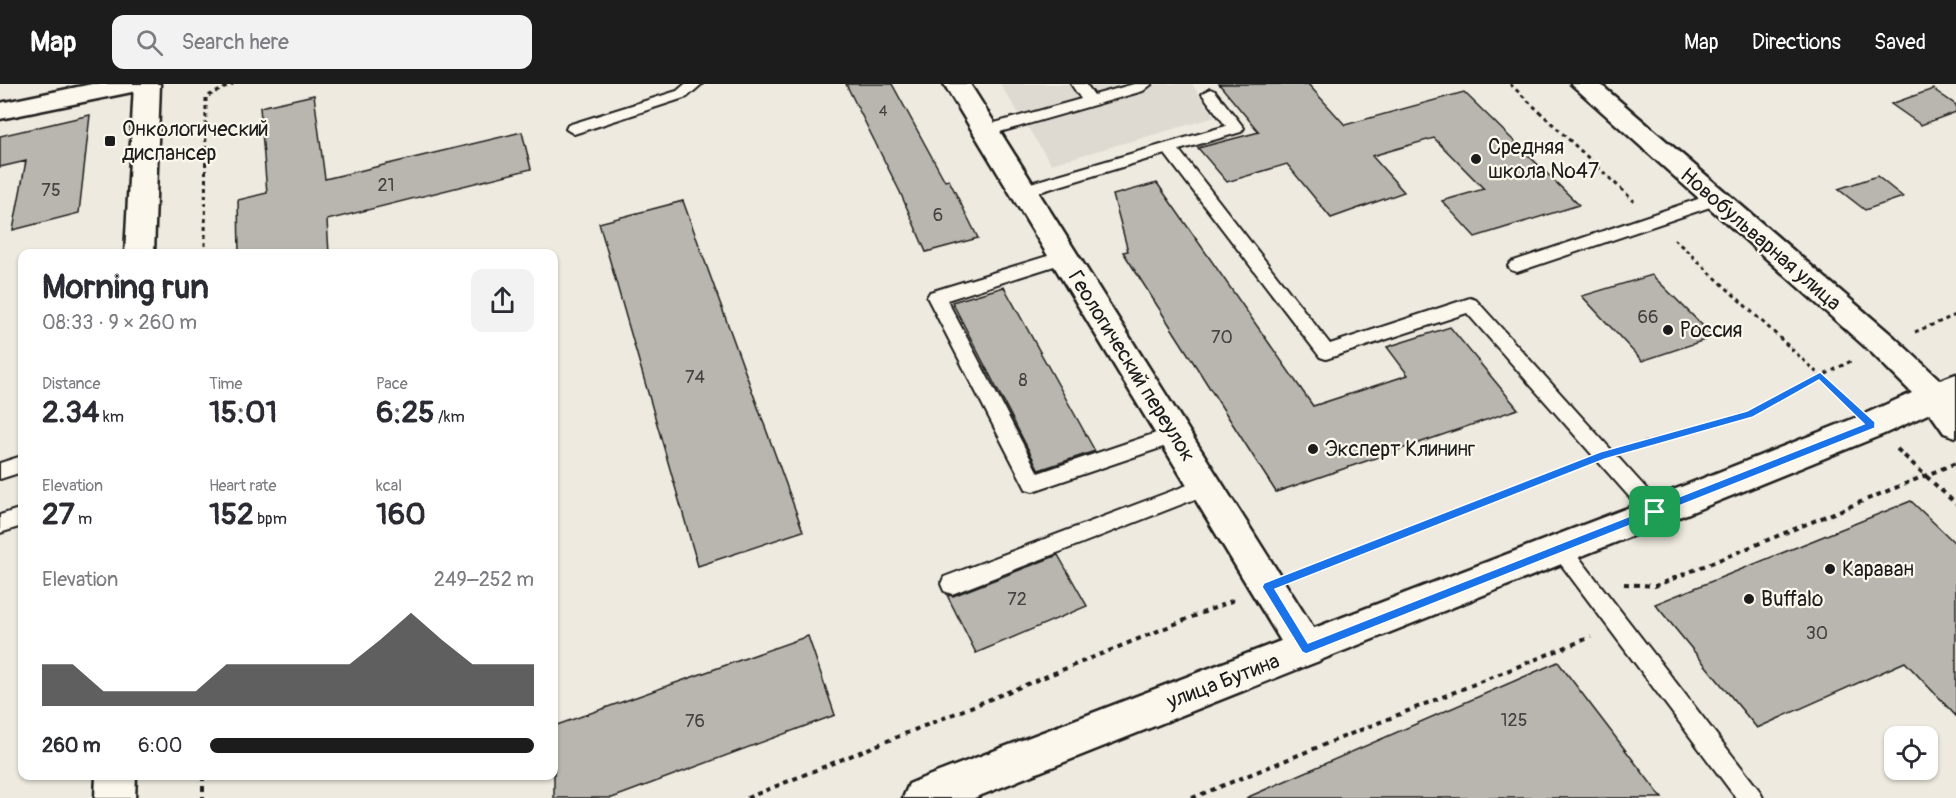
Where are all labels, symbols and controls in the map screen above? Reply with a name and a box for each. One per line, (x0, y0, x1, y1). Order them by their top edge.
search box (112, 15, 532, 69)
text: Map (30, 25, 76, 60)
icon: search (133, 26, 166, 59)
text: Search here (181, 28, 289, 56)
text: Map (1684, 29, 1719, 56)
text: Directions (1752, 29, 1841, 56)
text: Saved (1874, 29, 1926, 56)
house number: 4 (879, 102, 888, 121)
place label: Онкологический диспансер (122, 116, 269, 167)
marker: Онкологический диспансер (103, 134, 117, 148)
place label: Средняя школа №47 (1488, 134, 1599, 185)
marker: Средняя школа №47 (1469, 152, 1483, 166)
street label: Новобульварная улица (1674, 162, 1847, 317)
house number: 21 (377, 174, 395, 197)
house number: 75 (41, 179, 61, 202)
house number: 6 (933, 204, 943, 227)
street label: Геологический переулок (1062, 266, 1202, 467)
text: Morning run (42, 267, 209, 308)
button: share (471, 269, 534, 332)
house number: 66 (1638, 306, 1658, 329)
text: 08:33 · 9 × 260 m (42, 310, 197, 335)
place label: Россия (1680, 317, 1742, 344)
marker: Россия (1661, 323, 1675, 337)
house number: 70 (1211, 326, 1233, 349)
house number: 74 (685, 366, 706, 389)
house number: 8 (1018, 369, 1028, 392)
text: Distance (42, 374, 101, 394)
text: Time (209, 374, 242, 394)
text: Pace (376, 374, 408, 394)
text: 2.34 (42, 394, 99, 431)
text: 15:01 (209, 394, 277, 431)
text: 6:25 (376, 394, 435, 431)
text: km (99, 407, 124, 427)
text: /km (435, 407, 465, 427)
place label: Эксперт Клининг (1325, 436, 1475, 463)
marker: Эксперт Клининг (1306, 442, 1320, 456)
text: Elevation (42, 476, 103, 496)
text: Heart rate (209, 476, 276, 496)
text: kcal (376, 476, 402, 496)
pin (1629, 486, 1680, 537)
icon: arrive (1638, 495, 1671, 528)
text: 27 (42, 496, 75, 533)
text: 152 (209, 496, 254, 533)
text: 160 (376, 496, 426, 533)
text: m (75, 509, 92, 529)
text: bpm (254, 509, 287, 529)
place label: Караван (1842, 556, 1914, 583)
marker: Караван (1823, 562, 1837, 576)
text: Elevation (42, 567, 118, 592)
text: 249–252 m (434, 567, 534, 592)
place label: Buffalo (1761, 586, 1823, 613)
house number: 72 (1007, 588, 1027, 611)
marker: Buffalo (1742, 592, 1756, 606)
house number: 30 (1806, 622, 1828, 645)
street label: улица Бутина (1162, 648, 1283, 716)
house number: 125 (1501, 709, 1527, 732)
house number: 76 (685, 710, 705, 733)
map controls (1884, 726, 1938, 780)
button: locate (1884, 726, 1938, 780)
text: 260 m (42, 733, 101, 758)
text: 6:00 (138, 733, 182, 758)

